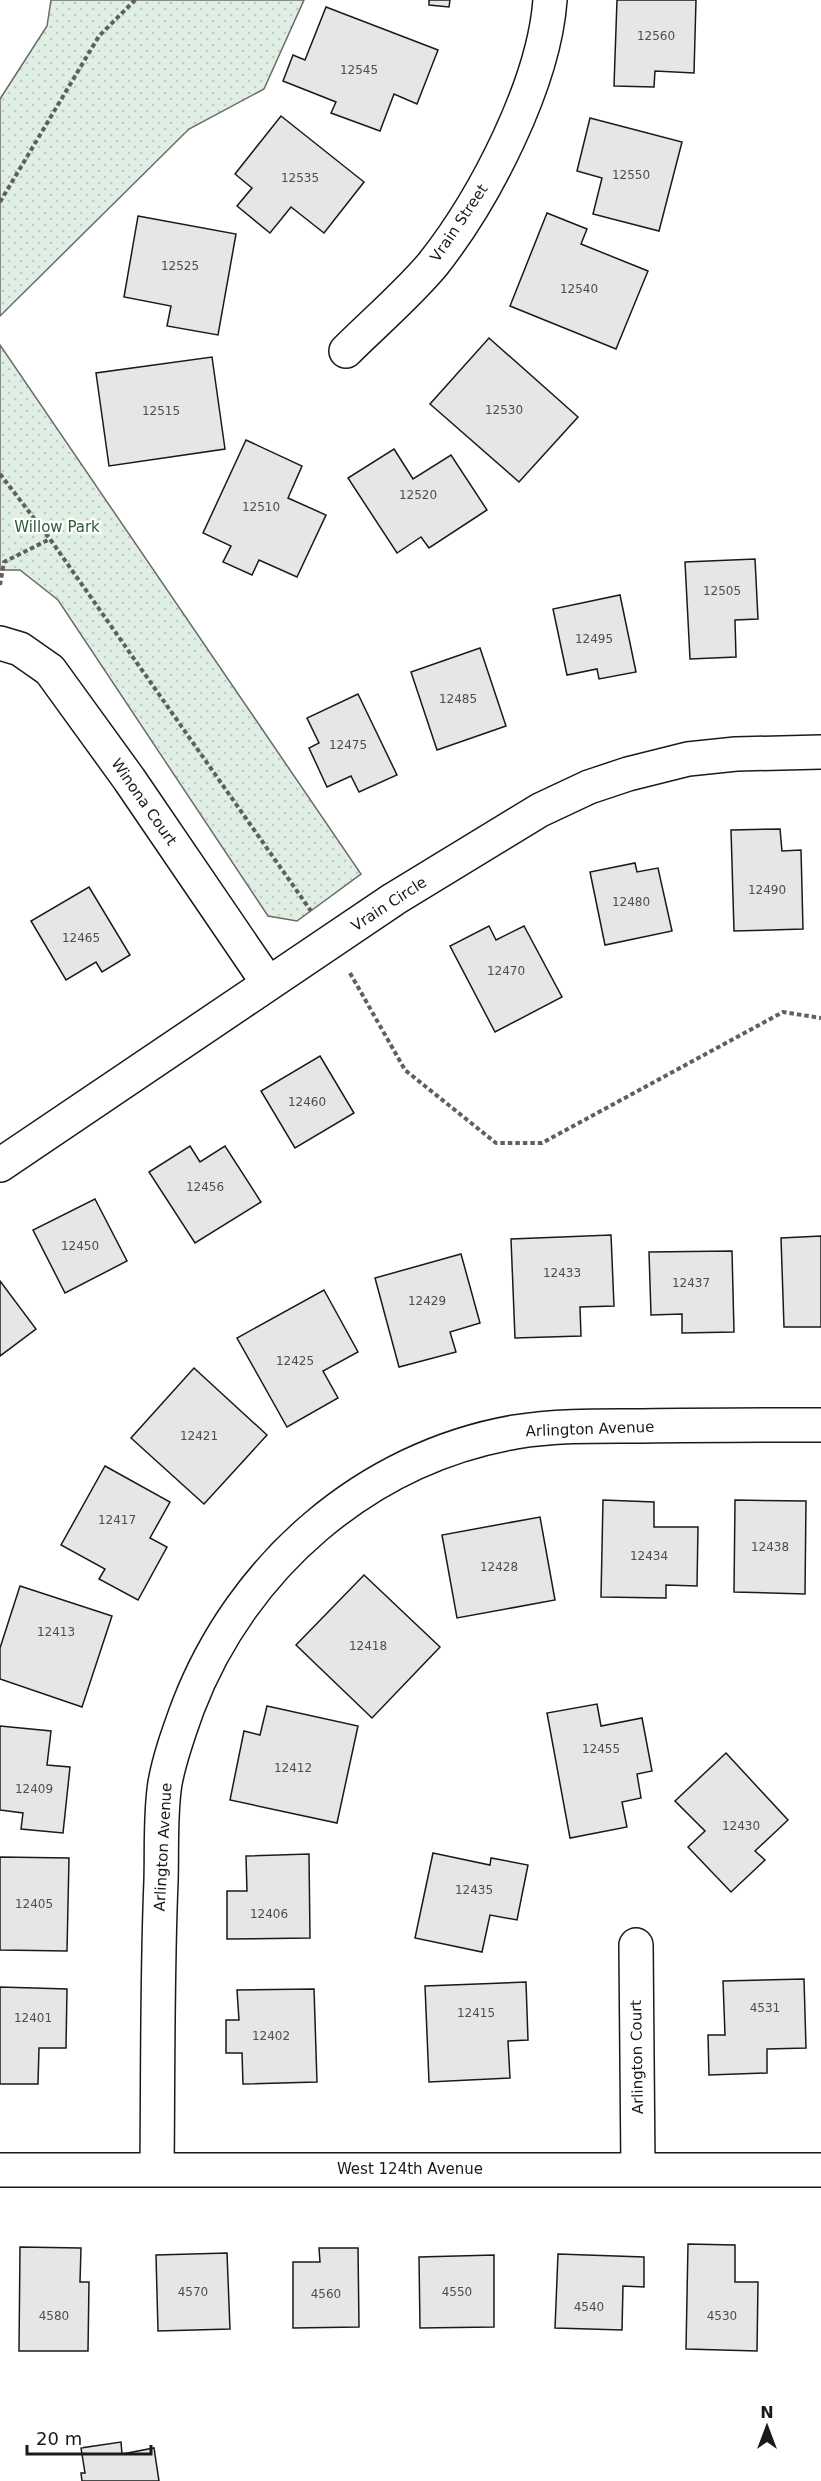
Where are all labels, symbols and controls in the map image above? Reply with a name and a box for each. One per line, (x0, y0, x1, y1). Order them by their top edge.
house number: 12560 (637, 29, 675, 43)
house number: 12545 (340, 63, 378, 77)
house number: 12550 (612, 168, 650, 182)
house number: 12535 (281, 171, 319, 185)
street label: Vrain Street (426, 181, 492, 265)
house number: 12525 (161, 259, 199, 273)
house number: 12540 (560, 282, 598, 296)
house number: 12530 (485, 403, 523, 417)
house number: 12515 (142, 404, 180, 418)
house number: 12520 (399, 488, 437, 502)
house number: 12510 (242, 500, 280, 514)
park label: Willow Park (14, 518, 100, 536)
house number: 12505 (703, 584, 741, 598)
house number: 12495 (575, 632, 613, 646)
house number: 12485 (439, 692, 477, 706)
house number: 12475 (329, 738, 367, 752)
street label: Winona Court (107, 755, 181, 849)
street label: Vrain Circle (348, 873, 430, 935)
house number: 12490 (748, 883, 786, 897)
house number: 12480 (612, 895, 650, 909)
house number: 12465 (62, 931, 100, 945)
house number: 12470 (487, 964, 525, 978)
house number: 12460 (288, 1095, 326, 1109)
house number: 12456 (186, 1180, 224, 1194)
house number: 12450 (61, 1239, 99, 1253)
house number: 12433 (543, 1266, 581, 1280)
house number: 12437 (672, 1276, 710, 1290)
house number: 12429 (408, 1294, 446, 1308)
house number: 12425 (276, 1354, 314, 1368)
street label: Arlington Avenue (525, 1418, 655, 1440)
house number: 12421 (180, 1429, 218, 1443)
house number: 12417 (98, 1513, 136, 1527)
house number: 12438 (751, 1540, 789, 1554)
house number: 12434 (630, 1549, 668, 1563)
house number: 12428 (480, 1560, 518, 1574)
house number: 12413 (37, 1625, 75, 1639)
house number: 12418 (349, 1639, 387, 1653)
house number: 12455 (582, 1742, 620, 1756)
house number: 12412 (274, 1761, 312, 1775)
house number: 12409 (15, 1782, 53, 1796)
street label: Arlington Avenue (151, 1782, 175, 1912)
house number: 12430 (722, 1819, 760, 1833)
house number: 12435 (455, 1883, 493, 1897)
house number: 12405 (15, 1897, 53, 1911)
house number: 12406 (250, 1907, 288, 1921)
street label: Arlington Court (627, 2000, 647, 2114)
house number: 4531 (750, 2001, 780, 2015)
house number: 12415 (457, 2006, 495, 2020)
house number: 12401 (14, 2011, 52, 2025)
house number: 12402 (252, 2029, 290, 2043)
street label: West 124th Avenue (337, 2160, 483, 2178)
house number: 4570 (178, 2285, 208, 2299)
house number: 4550 (442, 2285, 472, 2299)
house number: 4560 (311, 2287, 341, 2301)
house number: 4540 (574, 2300, 604, 2314)
house number: 4580 (39, 2309, 69, 2323)
house number: 4530 (707, 2309, 737, 2323)
north arrow (737, 2397, 797, 2457)
text: N (760, 2403, 774, 2422)
scale bar (27, 2418, 152, 2456)
text: 20 m (36, 2428, 82, 2449)

